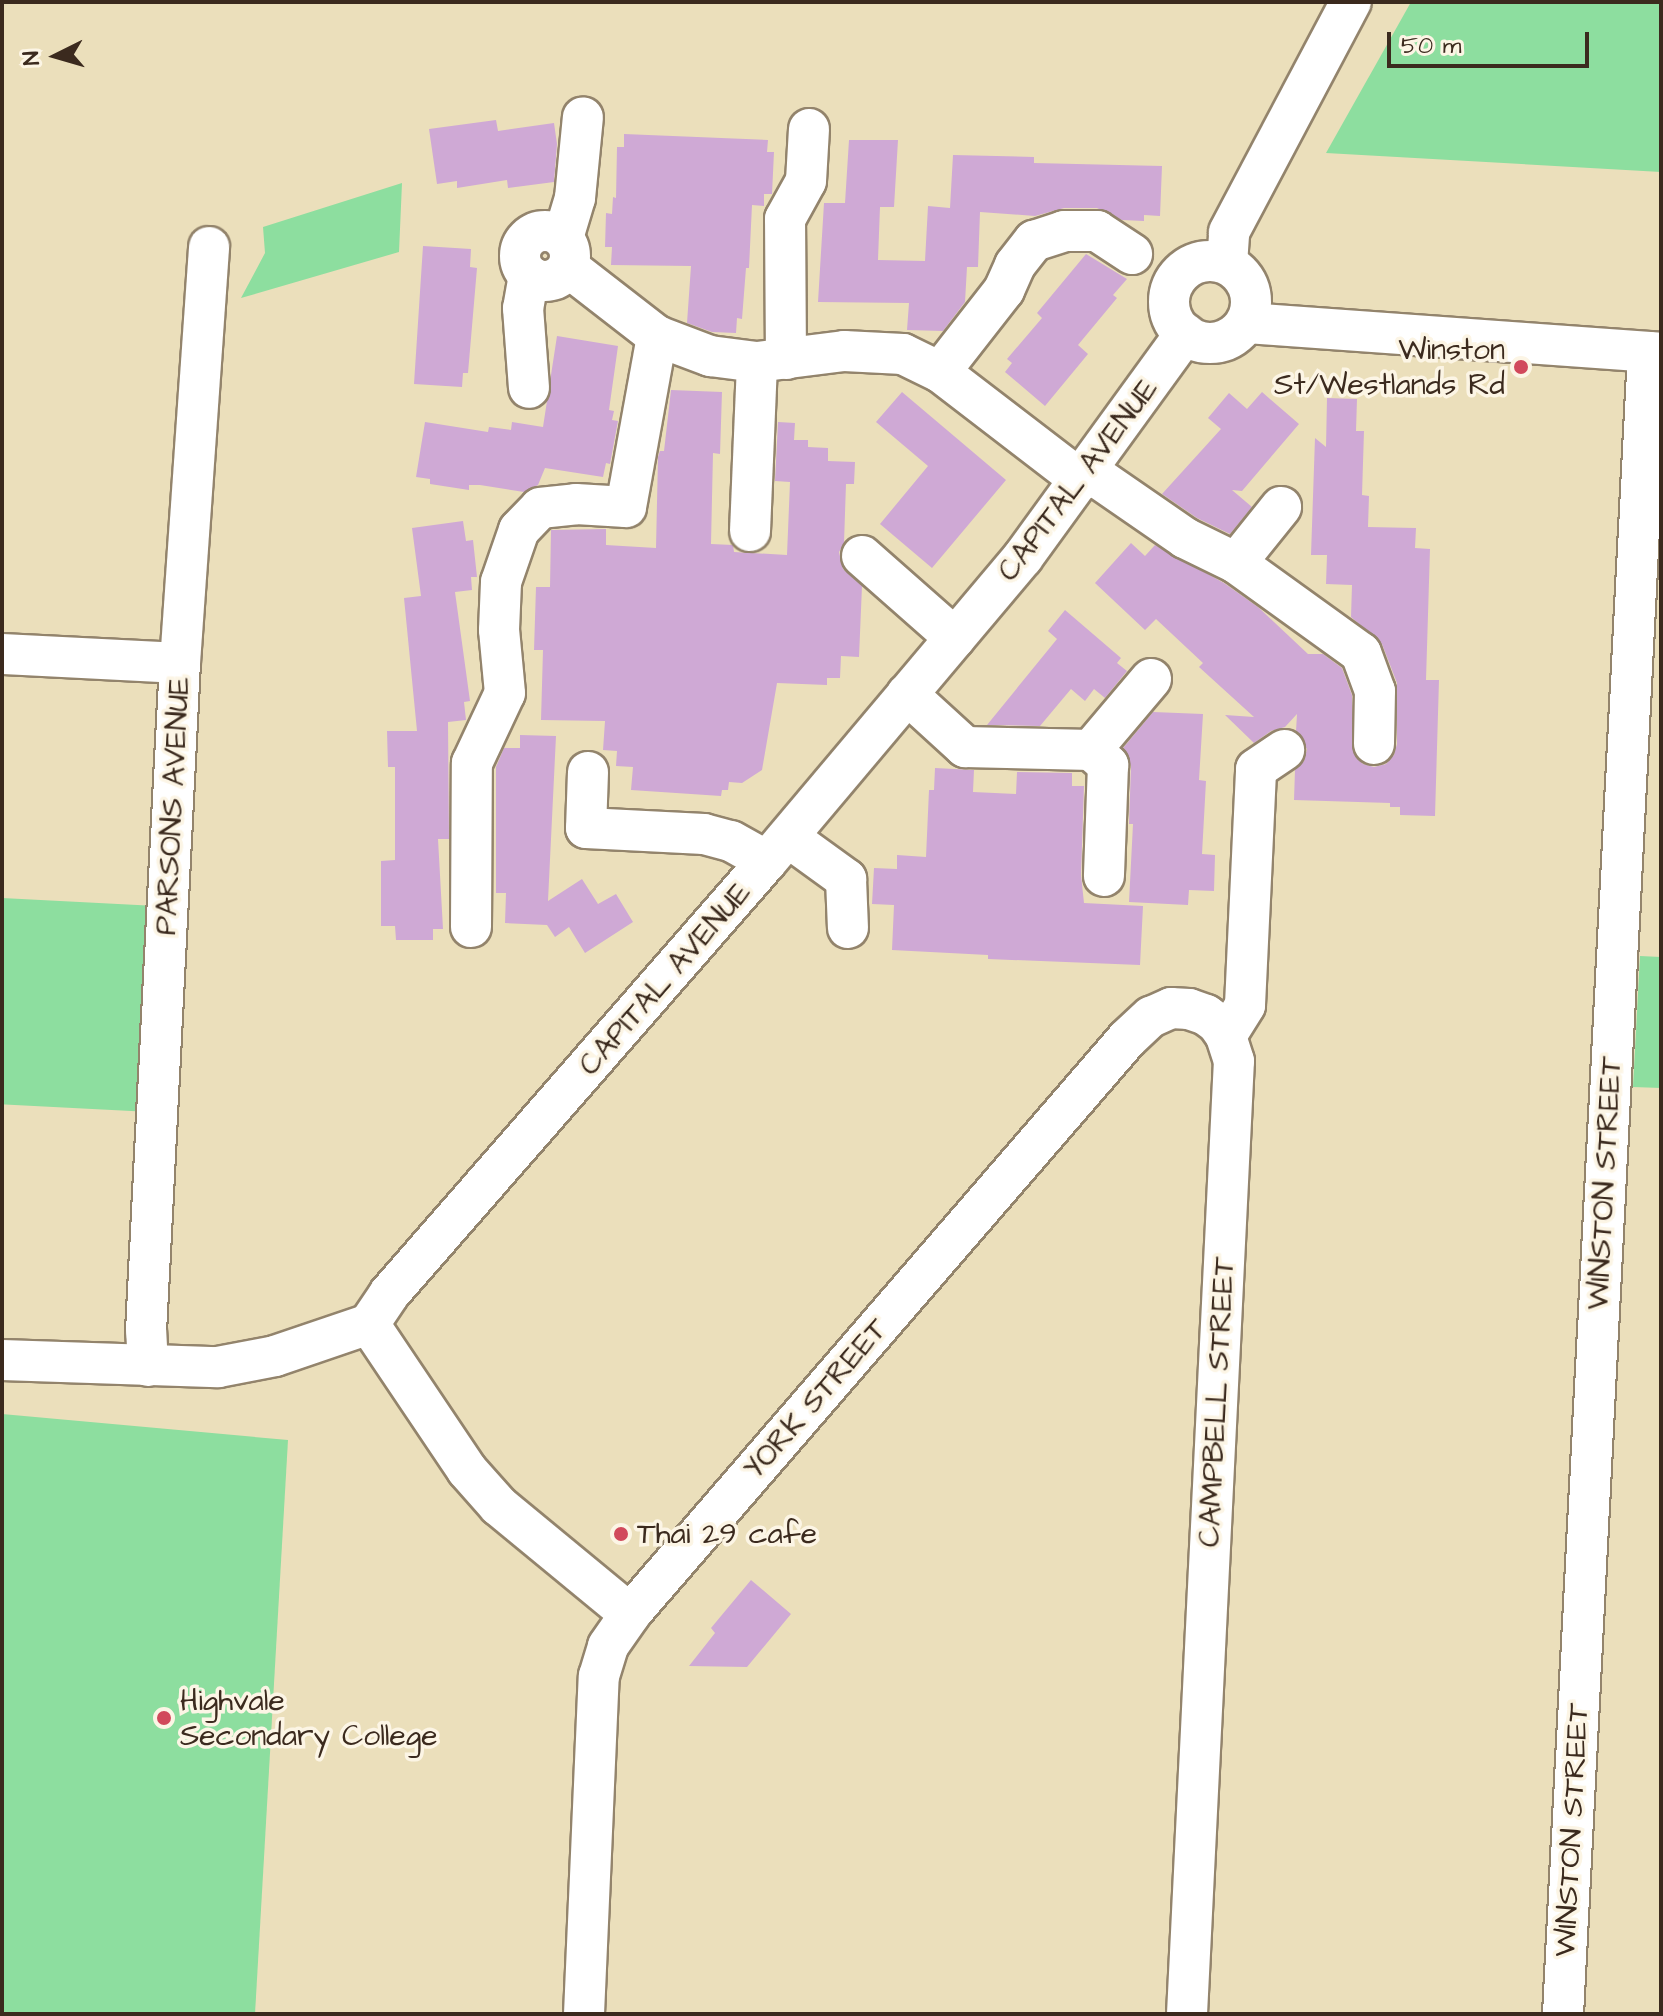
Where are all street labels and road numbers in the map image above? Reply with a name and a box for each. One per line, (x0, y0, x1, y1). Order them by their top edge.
street label: CAPITAL AVENUE (990, 372, 1166, 588)
street label: PARSONS AVENUE (148, 676, 198, 936)
street label: CAPITAL AVENUE (571, 875, 759, 1083)
street label: WINSTON STREET (1580, 1055, 1630, 1311)
street label: CAMPBELL STREET (1191, 1256, 1243, 1548)
street label: YORK STREET (736, 1311, 896, 1487)
street label: WINSTON STREET (1547, 1702, 1597, 1958)

